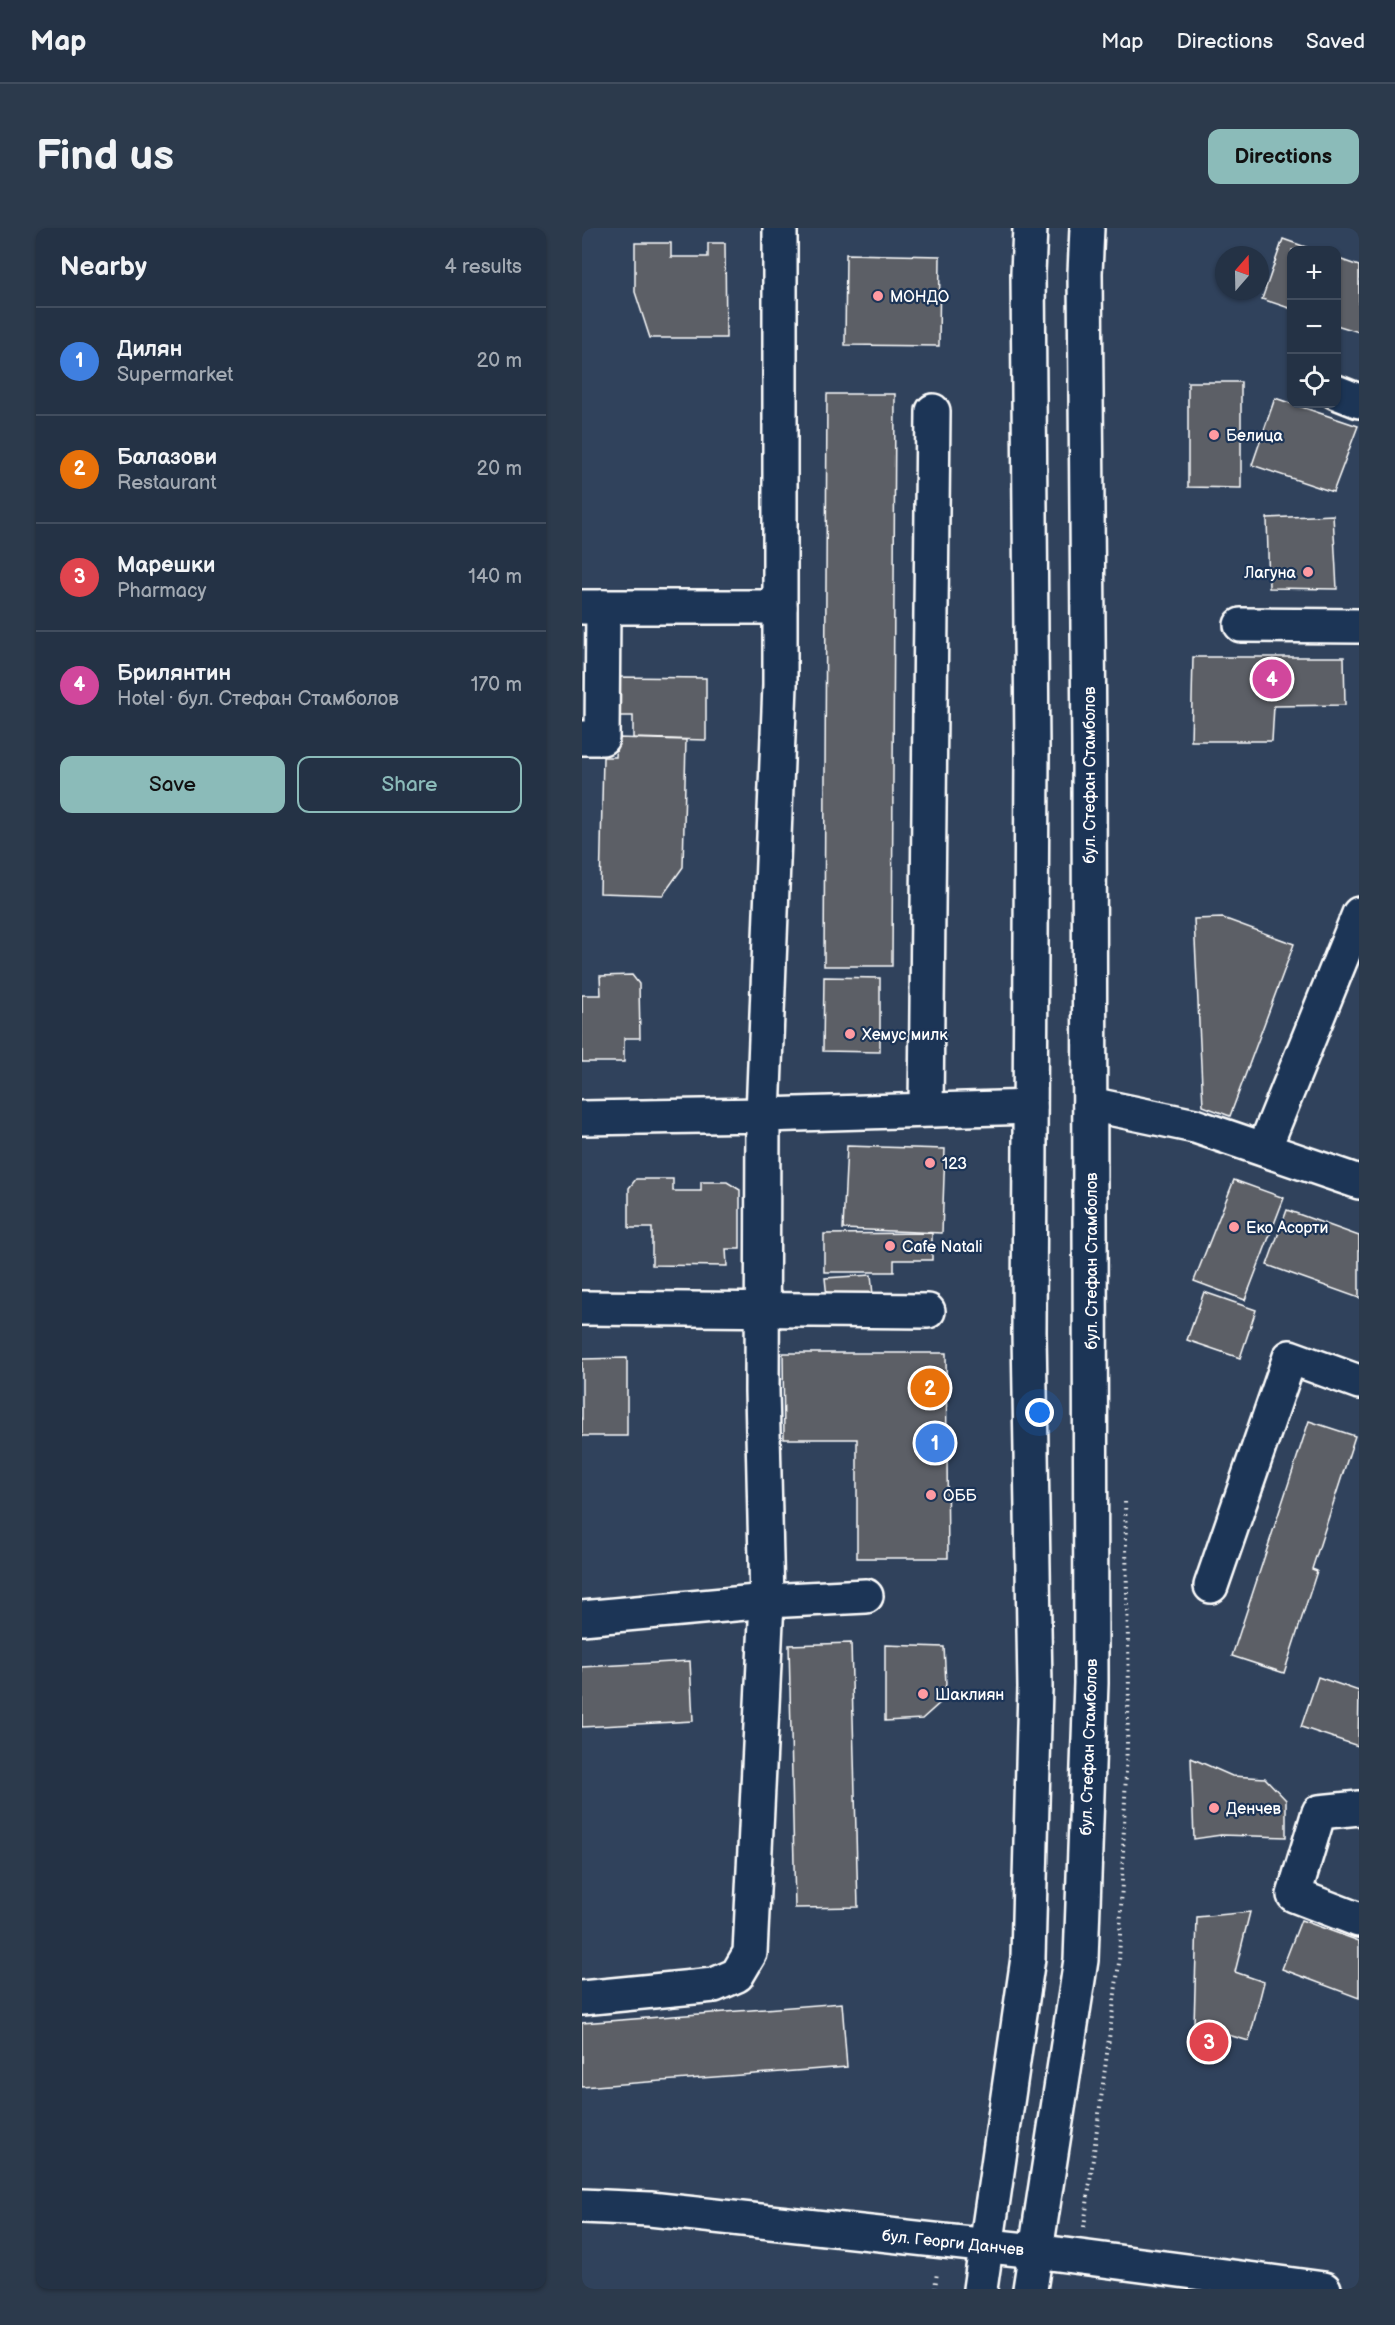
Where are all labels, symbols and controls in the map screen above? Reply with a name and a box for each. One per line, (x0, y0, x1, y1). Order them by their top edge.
text: Map (30, 25, 86, 58)
text: Map (1101, 29, 1144, 54)
text: Directions (1177, 29, 1273, 54)
text: Saved (1306, 29, 1365, 54)
button: Directions (1208, 129, 1359, 184)
text: Find us (36, 131, 174, 182)
north arrow (1215, 246, 1269, 300)
map controls (1287, 246, 1341, 408)
button: + (1287, 246, 1341, 300)
text: Nearby (60, 252, 147, 283)
text: 4 results (444, 255, 522, 279)
place label: МОНДО (890, 288, 950, 307)
marker: МОНДО (871, 289, 885, 303)
button: − (1287, 300, 1341, 354)
text: Дилян (117, 336, 182, 363)
text: 1 (75, 349, 84, 373)
text: 20 m (477, 349, 522, 373)
button: locate (1287, 354, 1341, 408)
text: Supermarket (117, 363, 233, 387)
place label: Белица (1226, 427, 1283, 446)
marker: Белица (1207, 428, 1221, 442)
text: Балазови (117, 444, 217, 471)
text: 2 (74, 457, 85, 481)
text: 20 m (477, 457, 522, 481)
text: Restaurant (117, 471, 217, 495)
text: Марешки (117, 552, 215, 579)
place label: Лагуна (1243, 564, 1297, 583)
text: 3 (74, 565, 85, 589)
text: 140 m (468, 565, 522, 589)
marker: Лагуна (1301, 565, 1315, 579)
text: Pharmacy (117, 579, 207, 603)
pin: 4 (1252, 656, 1292, 702)
text: Брилянтин (117, 660, 231, 687)
text: 4 (74, 673, 85, 697)
text: 170 m (471, 673, 522, 697)
street label: бул. Стефан Стамболов (1081, 686, 1100, 863)
text: Hotel · бул. Стефан Стамболов (117, 687, 399, 711)
button: Save (60, 756, 285, 813)
button: Share (297, 756, 522, 813)
place label: Хемус милк (862, 1026, 948, 1045)
marker: Хемус милк (843, 1027, 857, 1041)
place label: 123 (942, 1155, 967, 1174)
marker: 123 (923, 1156, 937, 1170)
street label: бул. Стефан Стамболов (1083, 1172, 1102, 1349)
place label: Еко Асорти (1246, 1219, 1328, 1238)
marker: Еко Асорти (1227, 1220, 1241, 1234)
place label: Cafe Natali (902, 1238, 982, 1257)
marker: Cafe Natali (883, 1239, 897, 1253)
pin: 2 (910, 1366, 950, 1410)
your location (1025, 1398, 1054, 1427)
pin: 1 (916, 1420, 954, 1466)
place label: ОББ (943, 1487, 978, 1506)
marker: ОББ (924, 1488, 938, 1502)
street label: бул. Стефан Стамболов (1077, 1658, 1102, 1836)
place label: Шаклиян (935, 1686, 1004, 1705)
marker: Шаклиян (916, 1687, 930, 1701)
place label: Денчев (1226, 1800, 1281, 1819)
marker: Денчев (1207, 1801, 1221, 1815)
pin: 3 (1190, 2020, 1228, 2064)
street label: бул. Георги Данчев (881, 2227, 1025, 2260)

